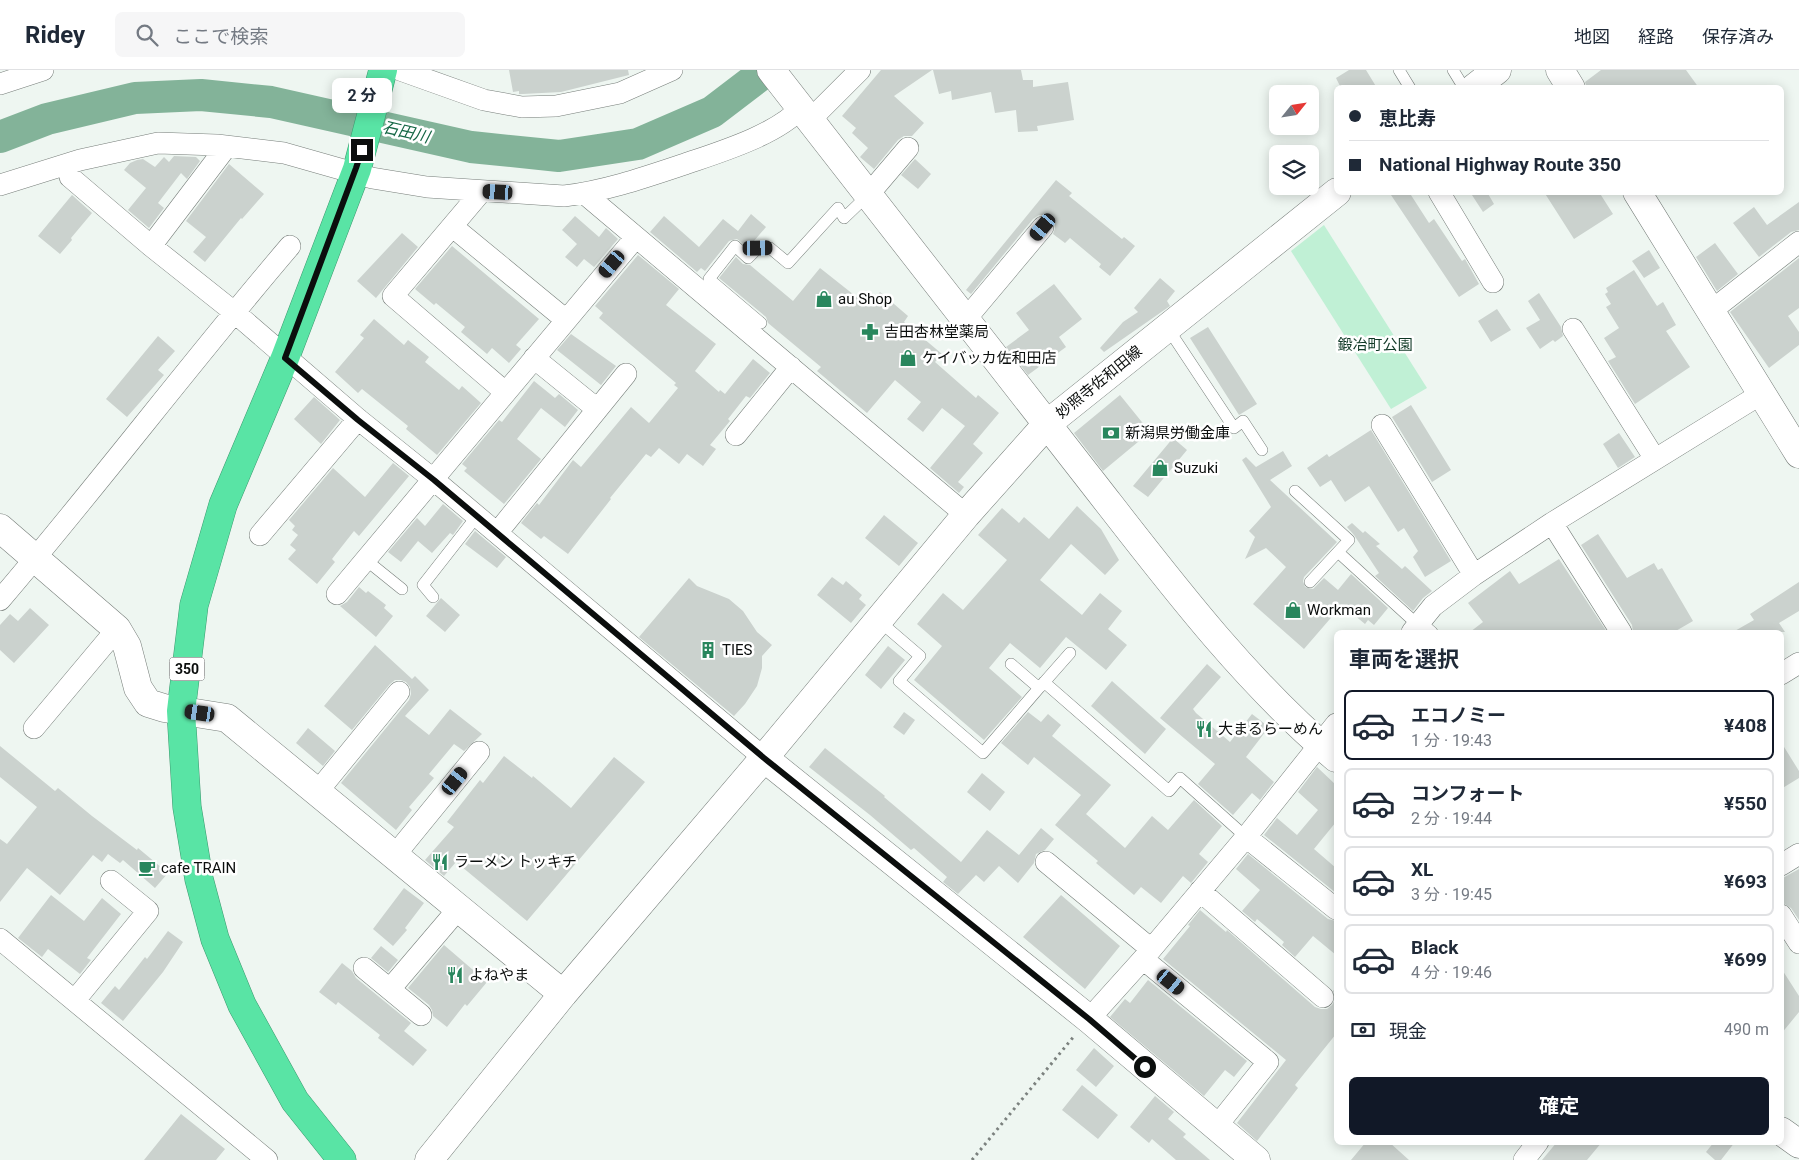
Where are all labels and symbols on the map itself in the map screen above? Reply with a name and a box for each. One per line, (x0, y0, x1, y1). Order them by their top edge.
callout: 2 分 (332, 78, 392, 112)
north arrow (1269, 85, 1319, 135)
water label: 石田川 (380, 117, 433, 147)
route end (351, 139, 373, 161)
car (482, 184, 513, 200)
car (1027, 211, 1058, 243)
car (742, 240, 773, 256)
car (596, 248, 627, 280)
shop icon: au Shop (814, 289, 834, 309)
place label: au Shop (838, 290, 892, 308)
pharmacy icon: 吉田杏林堂薬局 (860, 322, 880, 342)
place label: 吉田杏林堂薬局 (884, 323, 989, 341)
park label: 鍛冶町公園 (1337, 336, 1413, 354)
street label: 妙照寺佐和田線 (1053, 342, 1145, 422)
shop icon: ケイバッカ佐和田店 (898, 348, 918, 368)
place label: ケイバッカ佐和田店 (922, 349, 1056, 367)
bank icon: 新潟県労働金庫 (1101, 423, 1121, 443)
place label: 新潟県労働金庫 (1125, 424, 1230, 442)
shop icon: Suzuki (1150, 458, 1170, 478)
place label: Suzuki (1174, 459, 1218, 477)
shop icon: Workman (1283, 600, 1303, 620)
place label: Workman (1307, 601, 1371, 619)
building icon: TIES (698, 640, 718, 660)
place label: TIES (722, 641, 753, 659)
road number: 350 (170, 658, 204, 680)
car (184, 703, 215, 723)
restaurant icon: 大まるらーめん (1194, 719, 1214, 739)
place label: 大まるらーめん (1218, 720, 1323, 738)
car (439, 765, 470, 797)
restaurant icon: ラーメン トッキチ (430, 852, 450, 872)
place label: ラーメン トッキチ (454, 853, 577, 871)
cafe icon: cafe TRAIN (137, 858, 157, 878)
place label: cafe TRAIN (161, 859, 236, 877)
restaurant icon: よねやま (445, 965, 465, 985)
place label: よねやま (469, 966, 529, 984)
car (1154, 967, 1187, 997)
route start (1134, 1056, 1156, 1078)

